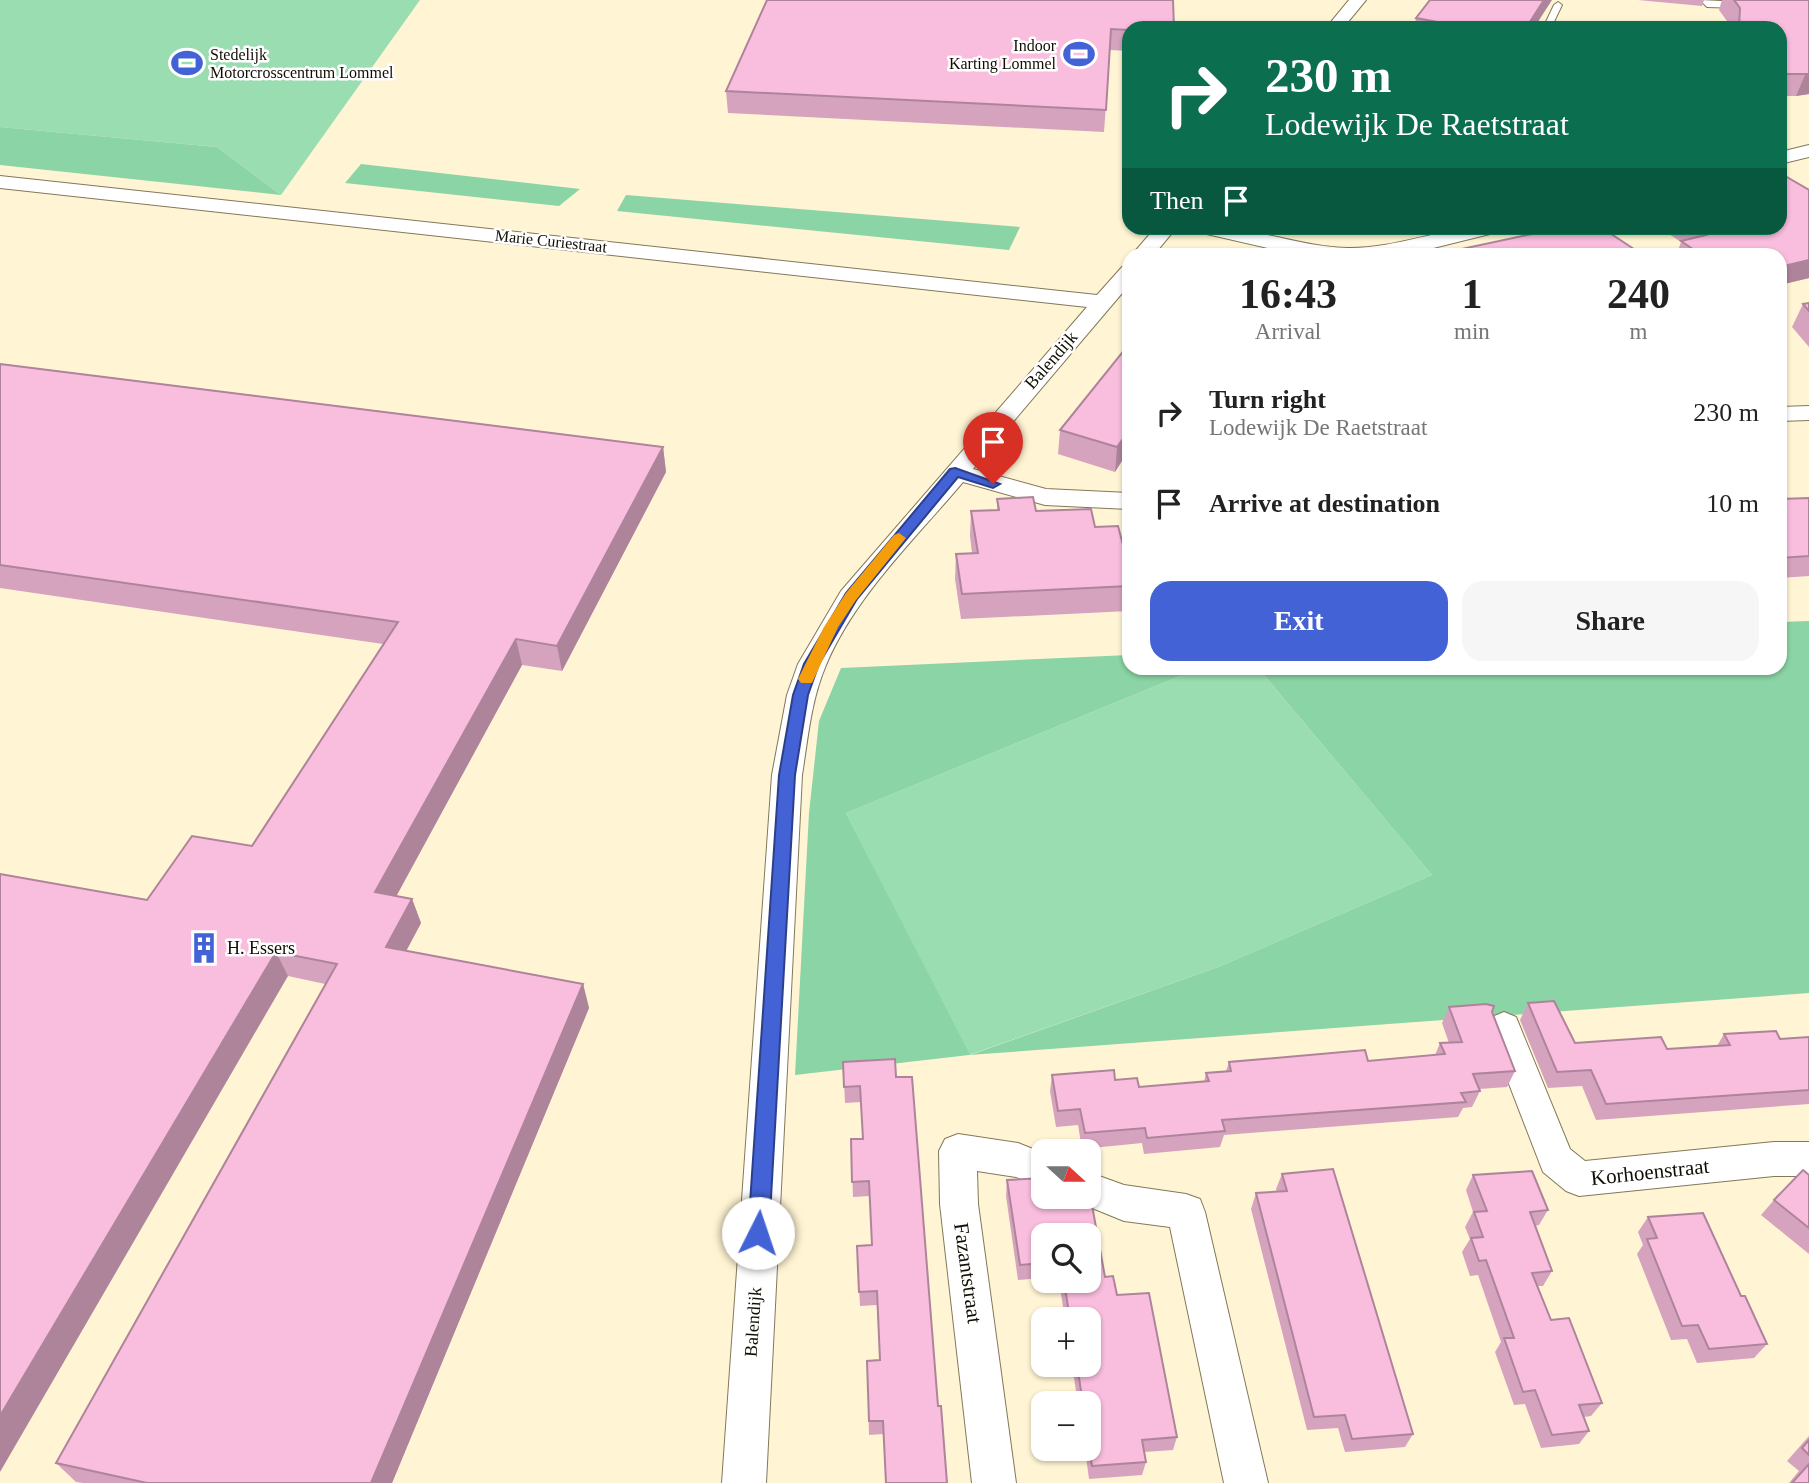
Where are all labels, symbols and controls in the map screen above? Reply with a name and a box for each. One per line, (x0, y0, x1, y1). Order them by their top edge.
place label: Indoor Karting Lommel (949, 37, 1057, 73)
sports icon: Indoor Karting Lommel (1062, 37, 1096, 71)
sports icon: Stedelijk Motorcrosscentrum Lommel (170, 46, 204, 80)
place label: Stedelijk Motorcrosscentrum Lommel (210, 46, 394, 81)
text: 230 m (1265, 48, 1392, 103)
icon: right (1150, 49, 1241, 140)
text: Lodewijk De Raetstraat (1265, 106, 1569, 142)
icon: arrive (1217, 182, 1255, 220)
text: Then (1150, 186, 1203, 215)
street label: Marie Curiestraat (494, 227, 608, 255)
text: 16:43 (1239, 271, 1337, 317)
text: 1 (1461, 271, 1482, 317)
text: 240 (1607, 271, 1670, 317)
text: Arrival (1255, 319, 1321, 344)
text: min (1454, 319, 1490, 344)
text: m (1629, 319, 1647, 344)
street label: Balendijk (1020, 327, 1082, 393)
text: Turn right (1209, 385, 1326, 414)
icon: right (1150, 394, 1188, 432)
text: 230 m (1693, 398, 1759, 427)
pin (963, 412, 1023, 484)
text: Lodewijk De Raetstraat (1209, 415, 1427, 440)
icon: arrive (974, 423, 1012, 461)
icon: arrive (1150, 485, 1188, 523)
text: Arrive at destination (1209, 489, 1440, 518)
text: 10 m (1706, 489, 1759, 518)
button: Exit (1150, 581, 1448, 661)
button: Share (1462, 581, 1759, 661)
building icon: H. Essers (187, 931, 221, 965)
place label: H. Essers (227, 938, 295, 958)
north arrow (1031, 1139, 1101, 1209)
map controls (1031, 1139, 1101, 1461)
street label: Korhoenstraat (1590, 1154, 1711, 1190)
position arrow (721, 1196, 795, 1270)
street label: Fazantstraat (949, 1221, 987, 1325)
button: search (1031, 1223, 1101, 1293)
street label: Balendijk (741, 1286, 765, 1358)
button: + (1031, 1307, 1101, 1377)
button: − (1031, 1391, 1101, 1461)

